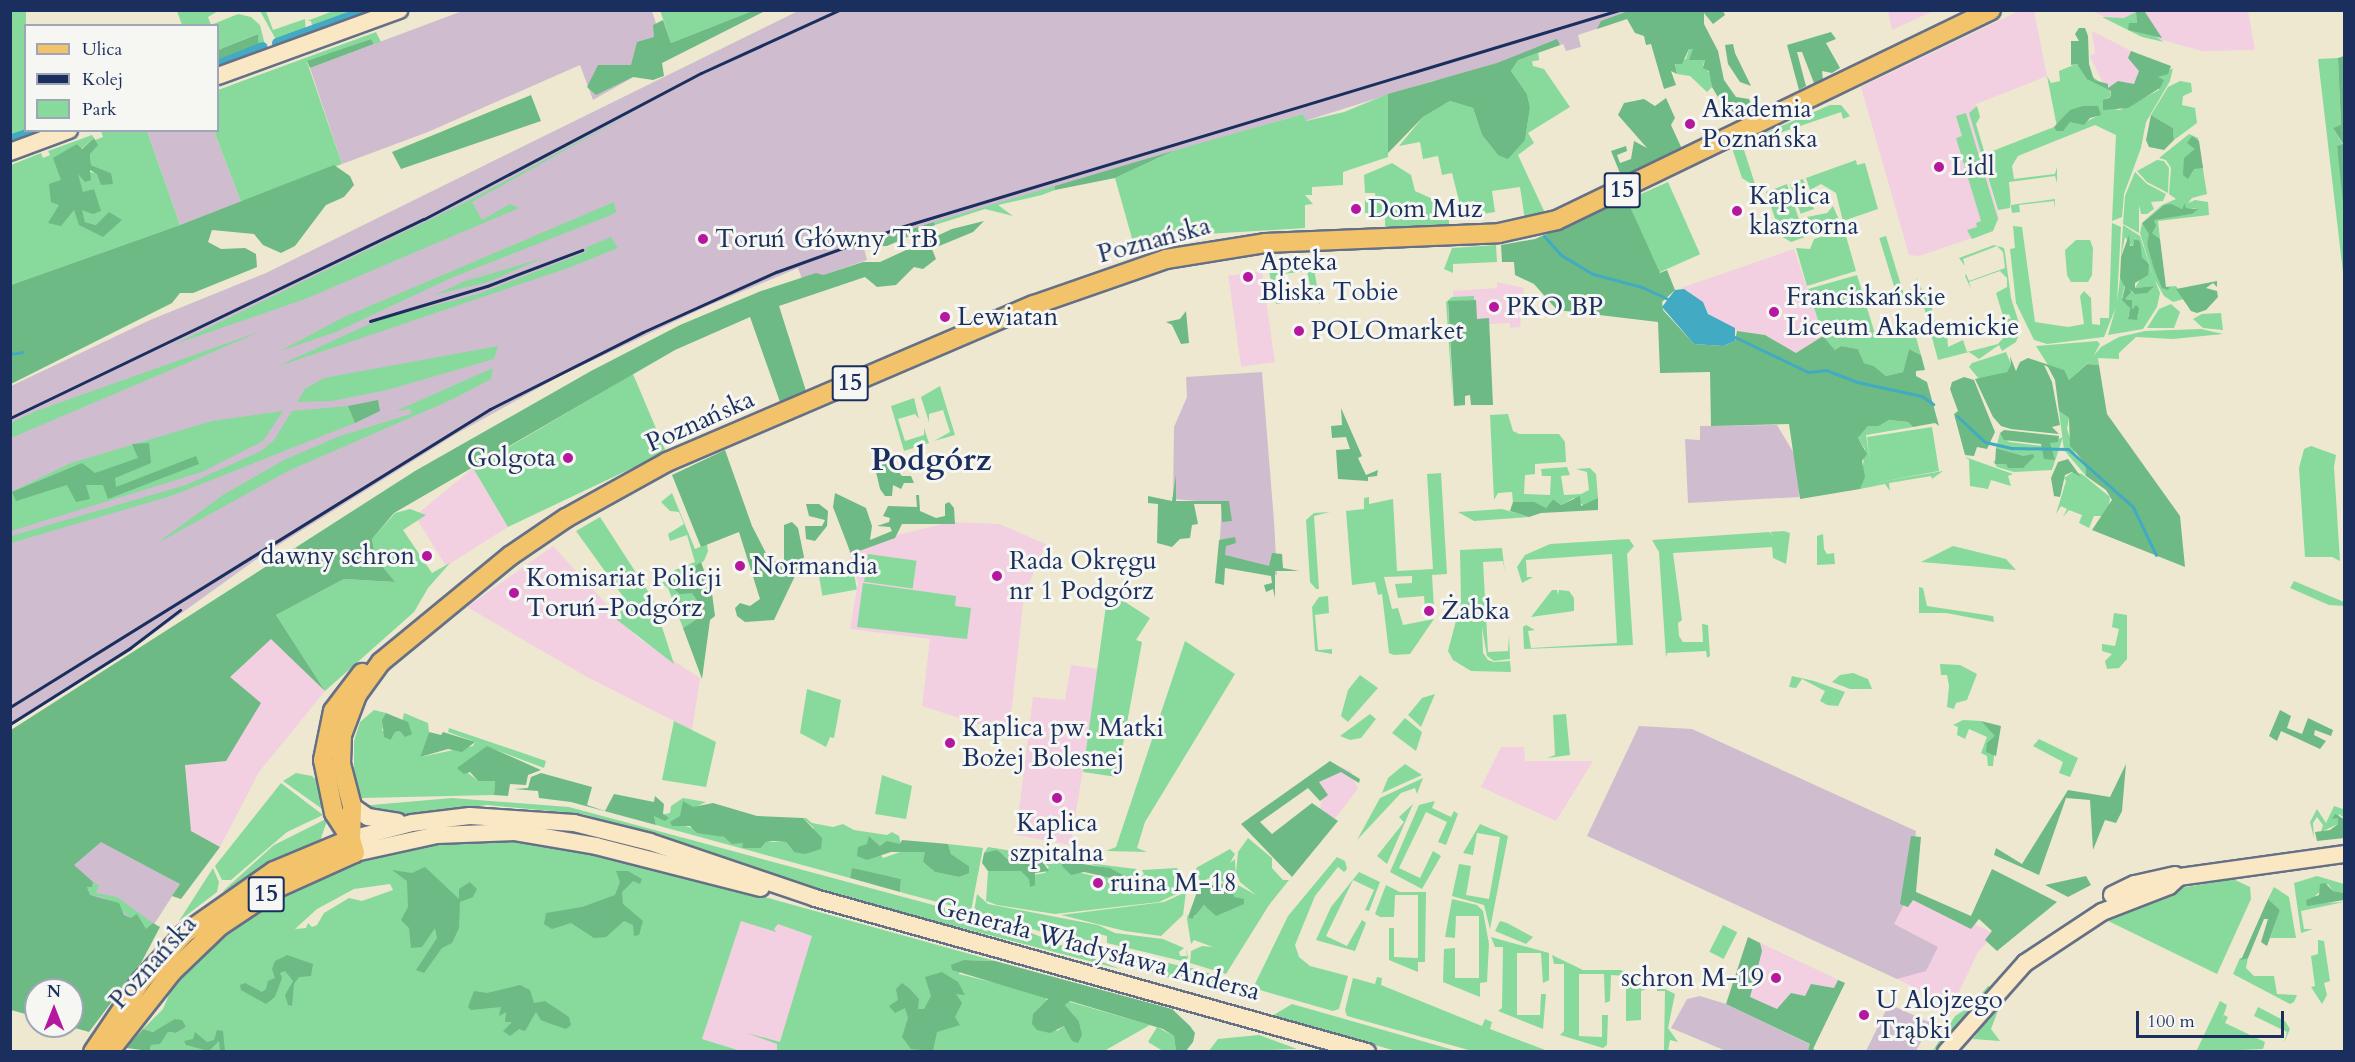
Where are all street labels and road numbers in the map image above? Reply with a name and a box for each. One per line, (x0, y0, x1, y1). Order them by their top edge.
road number: 15 (1602, 169, 1642, 211)
street label: Poznańska (1094, 210, 1214, 270)
road number: 15 (830, 362, 870, 404)
street label: Poznańska (641, 383, 759, 459)
road number: 15 (246, 873, 286, 915)
street label: Generała Władysława Andersa (932, 891, 1264, 1007)
street label: Poznańska (103, 909, 203, 1015)

